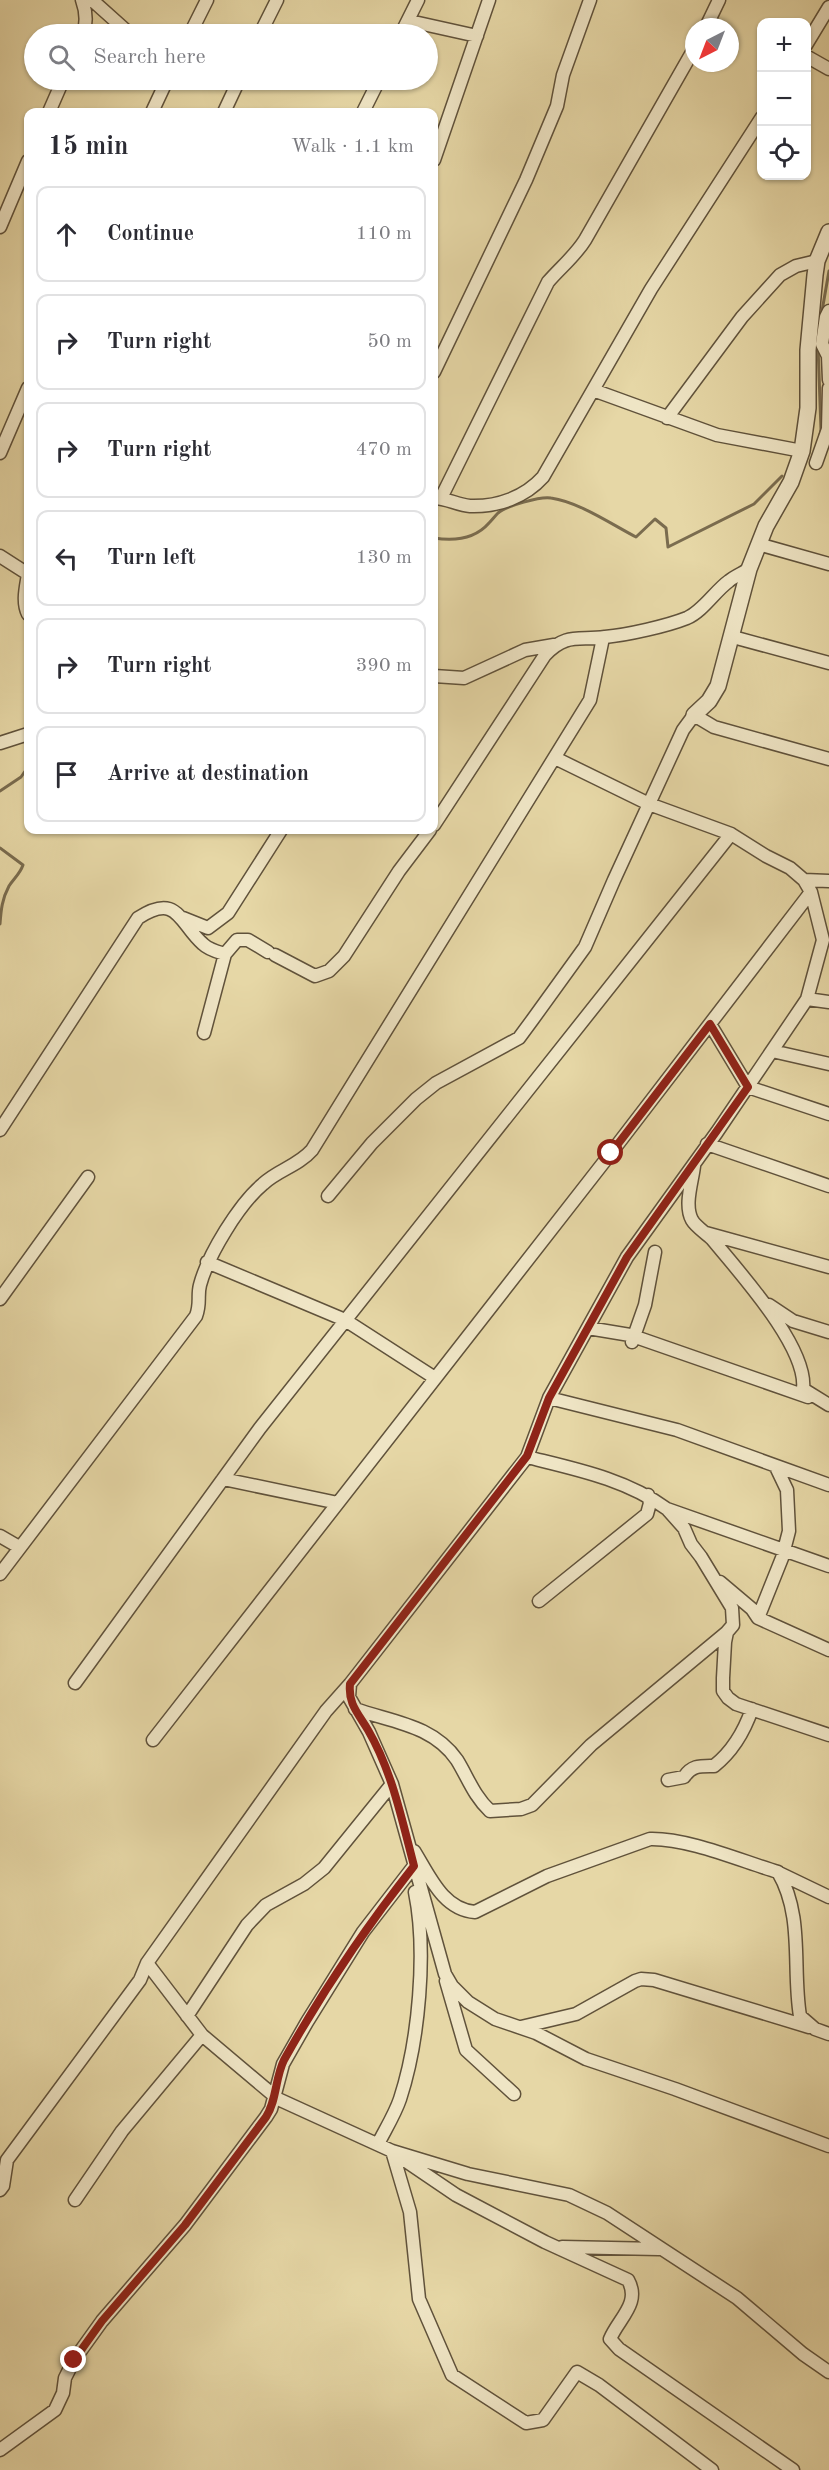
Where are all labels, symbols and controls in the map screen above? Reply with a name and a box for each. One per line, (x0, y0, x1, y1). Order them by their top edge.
north arrow (685, 18, 739, 72)
map controls (757, 18, 811, 180)
button: + (757, 18, 811, 72)
search box (24, 24, 438, 90)
icon: search (45, 41, 78, 74)
text: Search here (93, 46, 206, 68)
button: − (757, 72, 811, 126)
button: locate (757, 126, 811, 180)
text: 15 min (48, 134, 128, 160)
text: Walk · 1.1 km (291, 137, 414, 157)
icon: ahead (50, 218, 83, 251)
text: Continue (107, 223, 194, 245)
text: 110 m (356, 224, 412, 244)
icon: right (50, 326, 83, 359)
text: Turn right (107, 331, 211, 353)
text: 50 m (367, 332, 412, 352)
icon: right (50, 434, 83, 467)
text: Turn right (107, 439, 211, 461)
text: 470 m (356, 440, 412, 460)
icon: left (50, 542, 83, 575)
text: Turn left (107, 547, 196, 569)
text: 130 m (356, 548, 412, 568)
icon: right (50, 650, 83, 683)
text: Turn right (107, 655, 211, 677)
text: 390 m (356, 656, 412, 676)
icon: arrive (50, 758, 83, 791)
text: Arrive at destination (107, 763, 309, 785)
route start (597, 1139, 623, 1165)
route end (60, 2346, 86, 2372)

